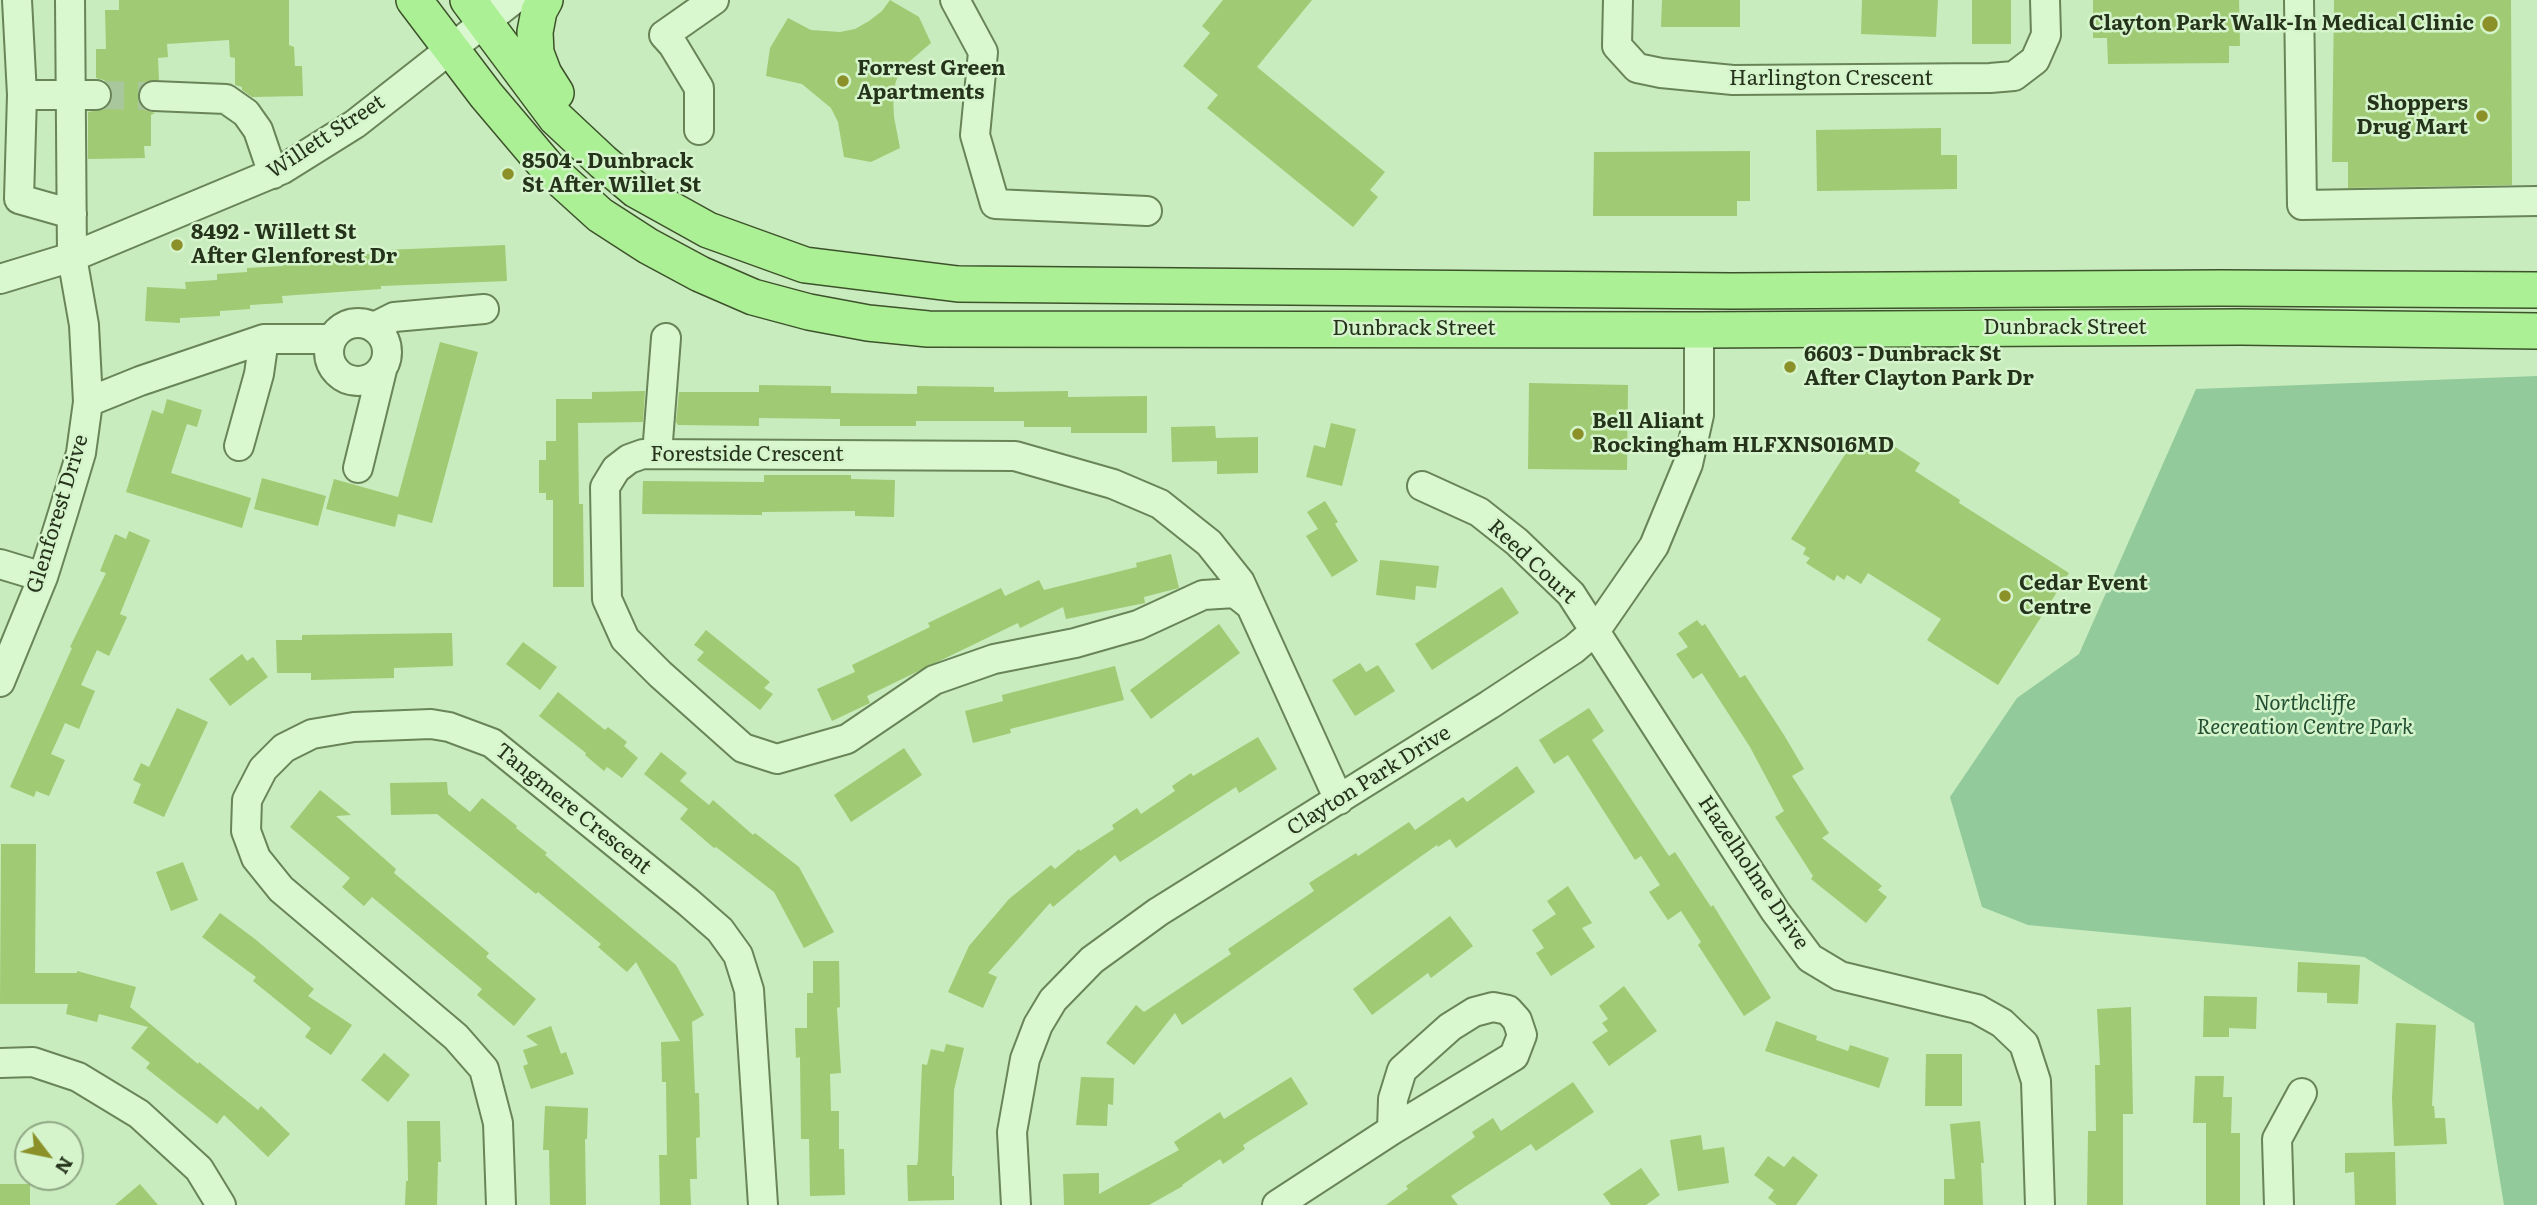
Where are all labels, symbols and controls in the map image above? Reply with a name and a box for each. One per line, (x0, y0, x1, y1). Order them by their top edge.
place label: Clayton Park Walk-In Medical Clinic (2089, 11, 2474, 37)
marker: Clayton Park Walk-In Medical Clinic (2480, 14, 2500, 34)
place label: Forrest Green Apartments (857, 56, 1006, 106)
street label: Harlington Crescent (1729, 66, 1933, 92)
marker: Forrest Green Apartments (835, 73, 851, 89)
street label: Willett Street (262, 90, 390, 184)
place label: Shoppers Drug Mart (2356, 91, 2468, 141)
marker: Shoppers Drug Mart (2474, 108, 2490, 124)
place label: 8504 - Dunbrack St After Willet St (522, 149, 701, 199)
marker: 8504 - Dunbrack St After Willet St (500, 166, 516, 182)
place label: 8492 - Willett St After Glenforest Dr (191, 220, 397, 270)
marker: 8492 - Willett St After Glenforest Dr (169, 237, 185, 253)
street label: Dunbrack Street (1983, 315, 2147, 341)
street label: Dunbrack Street (1332, 316, 1496, 342)
place label: 6603 - Dunbrack St After Clayton Park Dr (1804, 342, 2034, 392)
marker: 6603 - Dunbrack St After Clayton Park Dr (1782, 359, 1798, 375)
place label: Bell Aliant Rockingham HLFXNS016MD (1592, 409, 1894, 459)
marker: Bell Aliant Rockingham HLFXNS016MD (1570, 426, 1586, 442)
street label: Glenforest Drive (22, 432, 94, 596)
street label: Forestside Crescent (650, 442, 844, 468)
street label: Reed Court (1482, 515, 1582, 609)
place label: Cedar Event Centre (2019, 571, 2148, 621)
marker: Cedar Event Centre (1997, 588, 2013, 604)
park label: Northcliffe Recreation Centre Park (2197, 691, 2413, 741)
street label: Clayton Park Drive (1283, 721, 1455, 841)
street label: Tangmere Crescent (490, 738, 656, 880)
street label: Hazelholme Drive (1692, 791, 1814, 955)
north arrow (14, 1121, 84, 1191)
text: N (49, 1152, 81, 1180)

